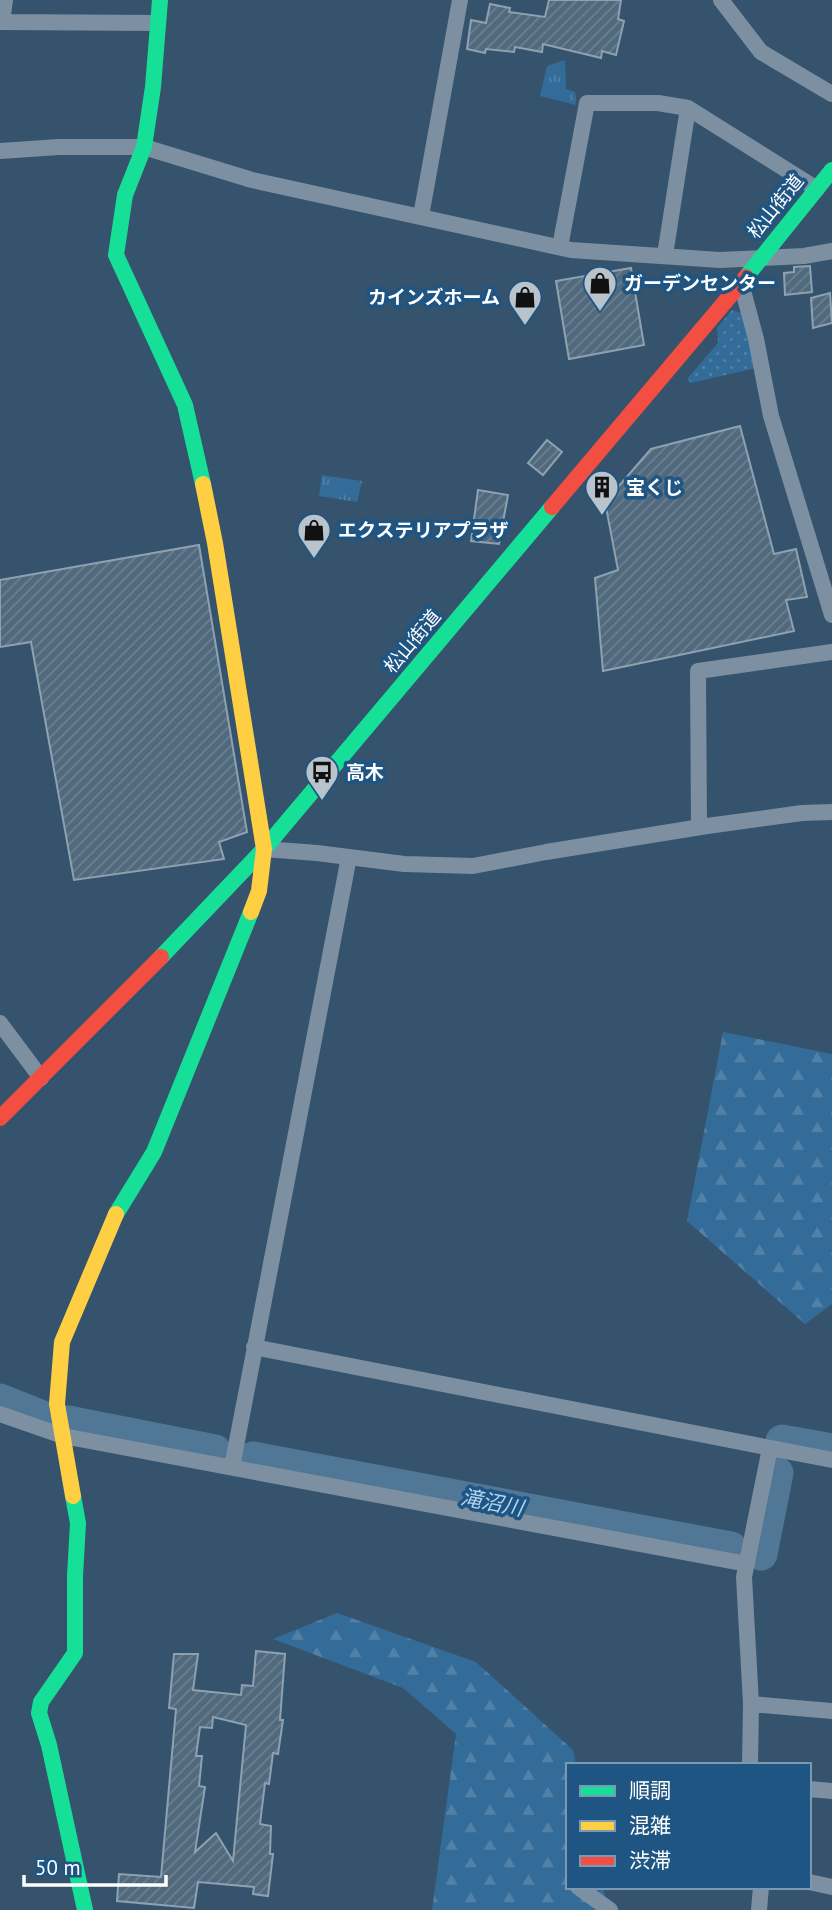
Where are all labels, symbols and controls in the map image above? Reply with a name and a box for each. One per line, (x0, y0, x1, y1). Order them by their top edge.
street label: 松山街道 (742, 169, 808, 243)
shop icon: ガーデンセンター (581, 264, 619, 313)
place label: ガーデンセンター (624, 271, 776, 295)
shop icon: カインズホーム (506, 278, 544, 327)
place label: カインズホーム (368, 285, 500, 309)
building icon: 宝くじ (583, 468, 621, 517)
place label: 宝くじ (626, 475, 683, 499)
shop icon: エクステリアプラザ (295, 511, 333, 560)
place label: エクステリアプラザ (338, 518, 508, 542)
street label: 松山街道 (378, 604, 446, 678)
bus stop icon: 高木 (303, 753, 341, 802)
place label: 高木 (346, 760, 384, 784)
water label: 滝沼川 (459, 1483, 528, 1522)
legend (566, 1763, 811, 1889)
text: 順調 (629, 1777, 671, 1804)
text: 混雑 (629, 1812, 671, 1839)
scale bar (24, 1843, 166, 1887)
text: 渋滞 (629, 1847, 671, 1874)
text: 50 m (35, 1854, 81, 1881)

